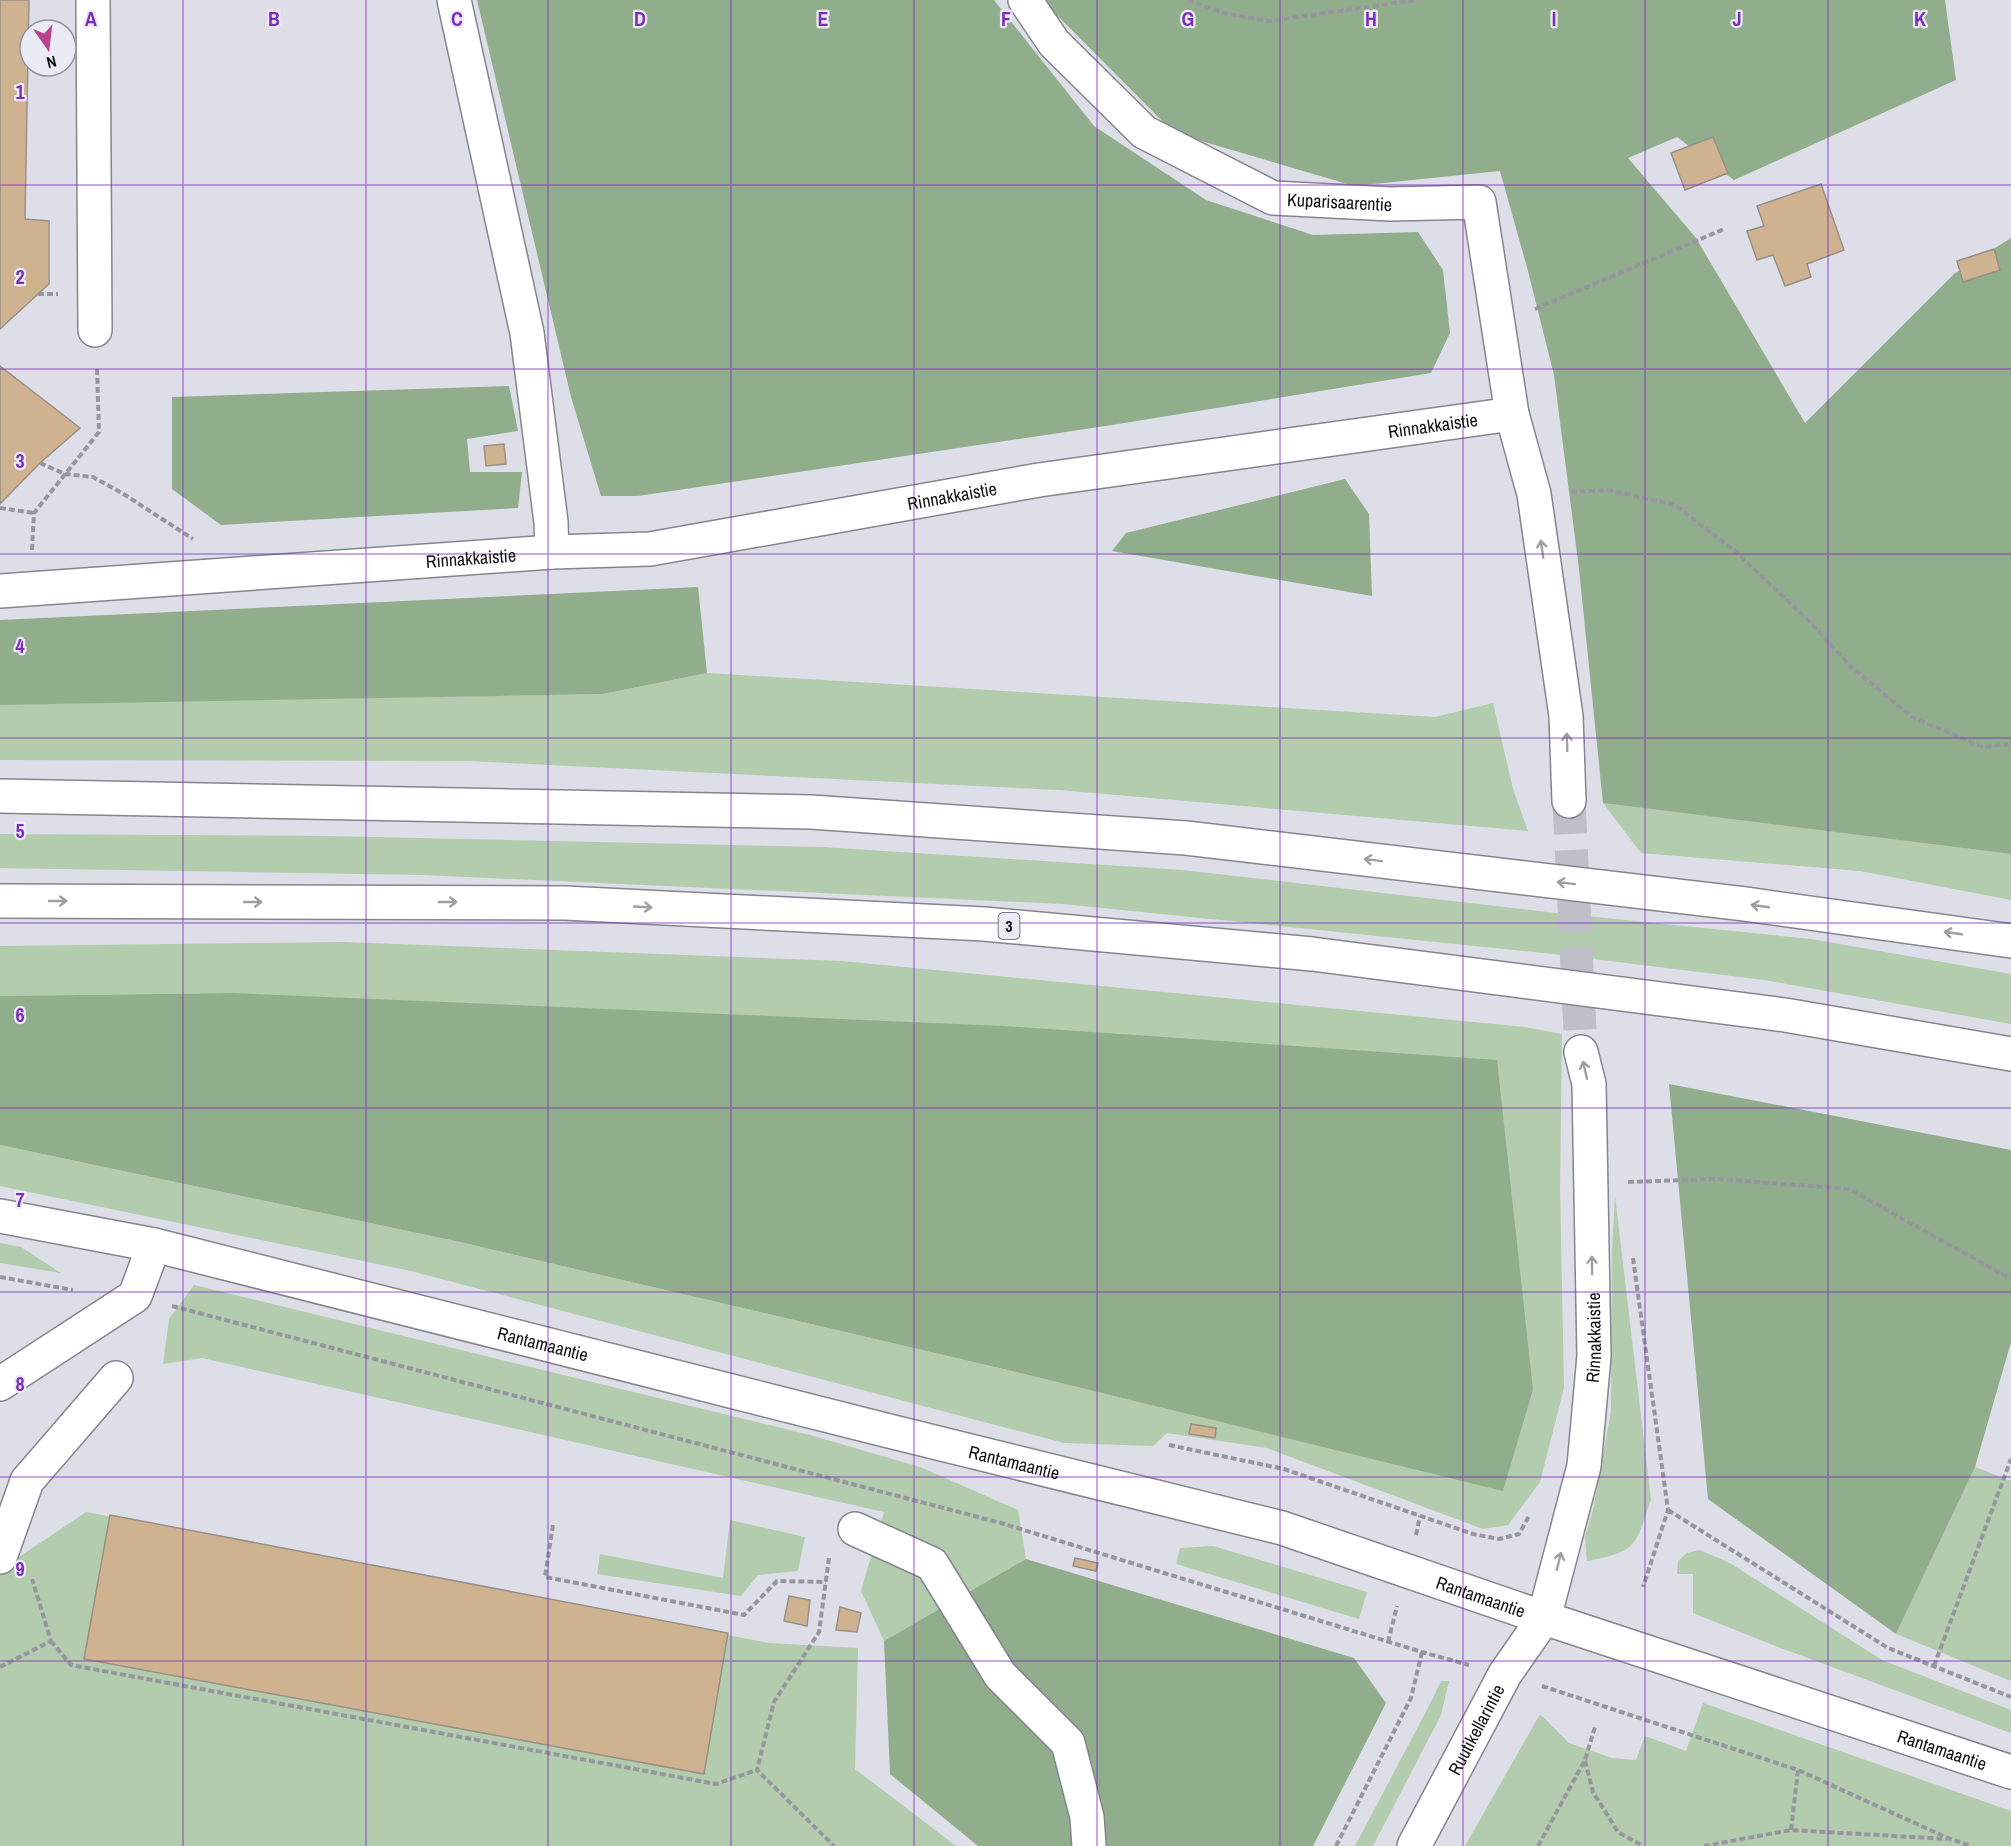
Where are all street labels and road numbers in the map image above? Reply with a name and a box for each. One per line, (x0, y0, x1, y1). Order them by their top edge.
street label: Kuparisaarentie (1286, 186, 1393, 217)
street label: Rinnakkaistie (1386, 406, 1479, 444)
street label: Rinnakkaistie (905, 475, 999, 516)
street label: Rinnakkaistie (425, 542, 517, 573)
road number: 3 (998, 913, 1020, 939)
street label: Rinnakkaistie (1579, 1292, 1607, 1384)
street label: Rantamaantie (495, 1320, 591, 1367)
street label: Rantamaantie (966, 1439, 1062, 1485)
street label: Rantamaantie (1433, 1569, 1529, 1623)
street label: Ruutikellarintie (1441, 1680, 1510, 1779)
street label: Rantamaantie (1894, 1723, 1990, 1776)

